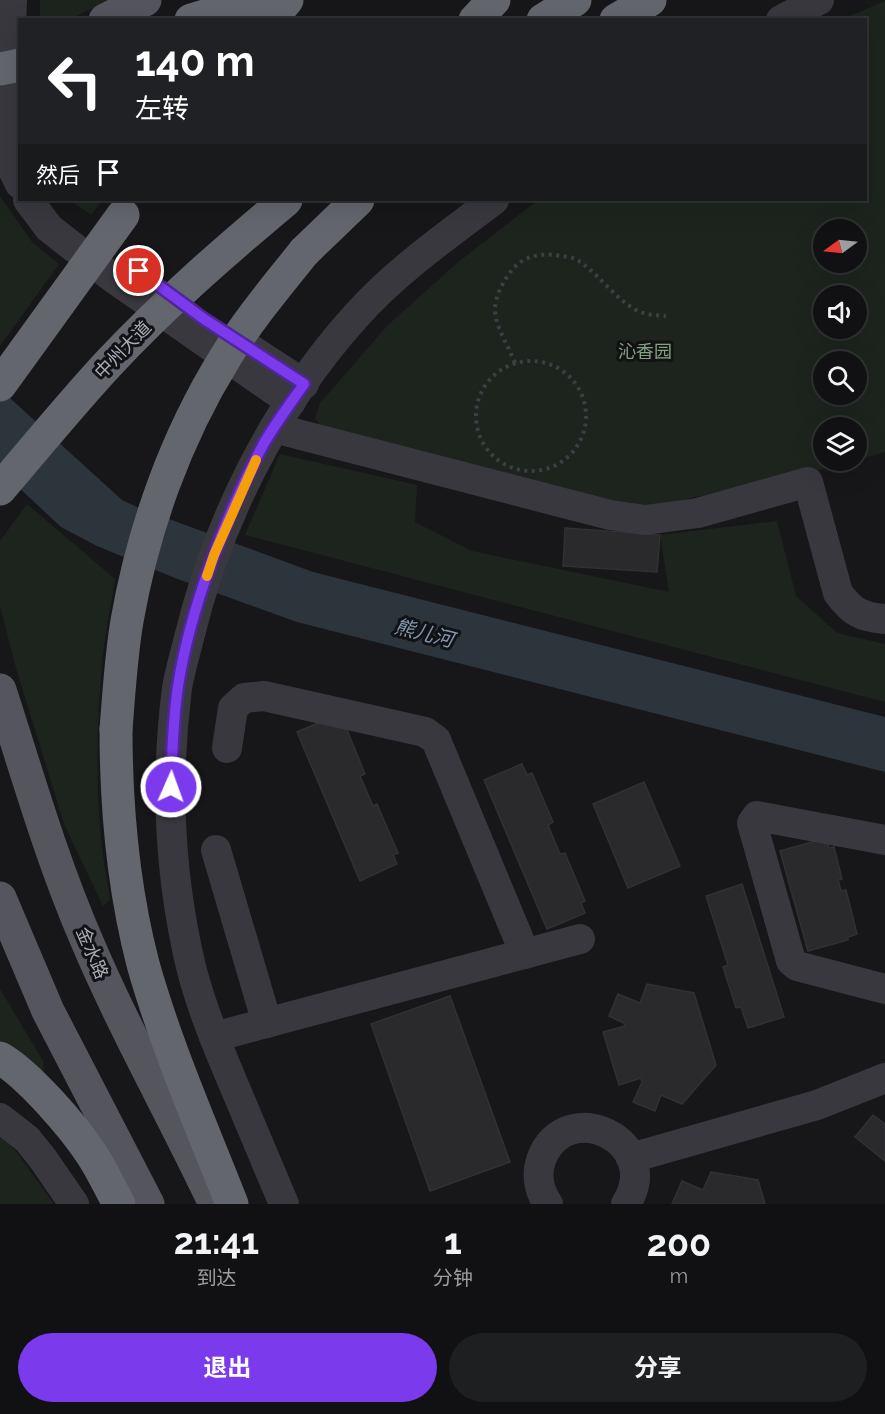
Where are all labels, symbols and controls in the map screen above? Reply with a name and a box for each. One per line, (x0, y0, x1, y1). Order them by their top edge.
text: 140 m (135, 37, 255, 86)
icon: left (36, 42, 114, 120)
text: 左转 (135, 93, 189, 124)
icon: arrive (92, 156, 125, 189)
text: 然后 (36, 162, 80, 188)
north arrow (813, 219, 867, 273)
map controls (813, 219, 867, 471)
pin (113, 245, 164, 296)
icon: arrive (122, 254, 155, 287)
button: sound (813, 285, 867, 339)
street label: 中州大道 (90, 316, 155, 383)
park label: 沁香园 (618, 341, 672, 362)
button: search (813, 351, 867, 405)
button: layers (813, 417, 867, 471)
water label: 熊儿河 (392, 614, 460, 653)
position arrow (139, 755, 203, 819)
street label: 金水路 (72, 924, 113, 982)
text: 21:41 (174, 1220, 259, 1262)
text: 1 (444, 1220, 462, 1262)
text: 200 (647, 1222, 711, 1264)
text: m (670, 1264, 688, 1288)
text: 到达 (196, 1266, 236, 1290)
text: 分钟 (433, 1266, 473, 1290)
button: 退出 (18, 1333, 437, 1402)
button: 分享 (449, 1333, 867, 1402)

